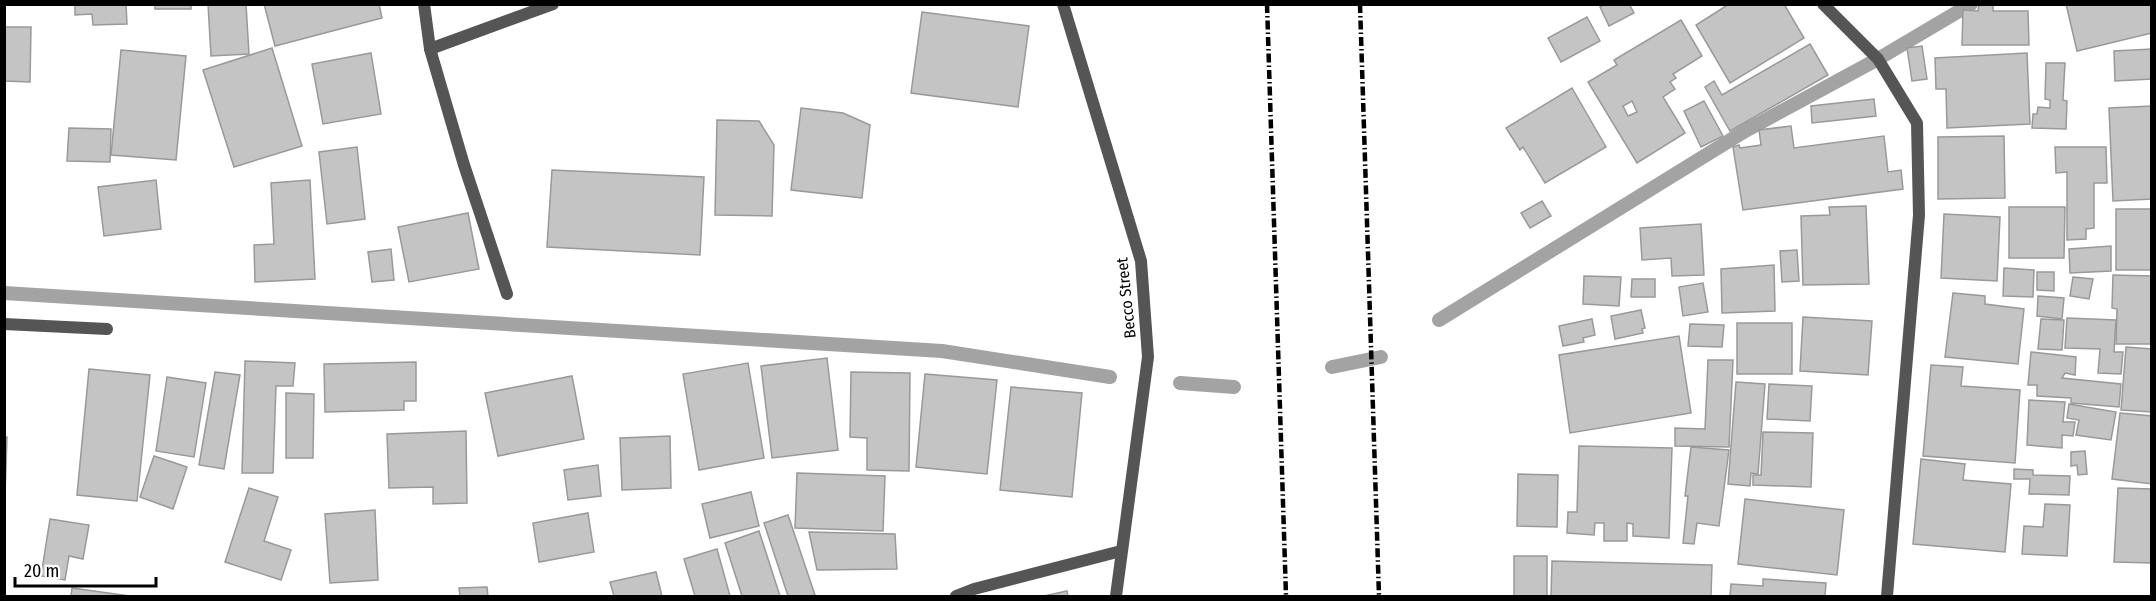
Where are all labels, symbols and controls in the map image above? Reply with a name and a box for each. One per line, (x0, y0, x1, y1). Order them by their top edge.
street label: Becco Street (1112, 256, 1140, 339)
scale bar (15, 550, 156, 588)
text: 20 m (24, 560, 59, 582)

